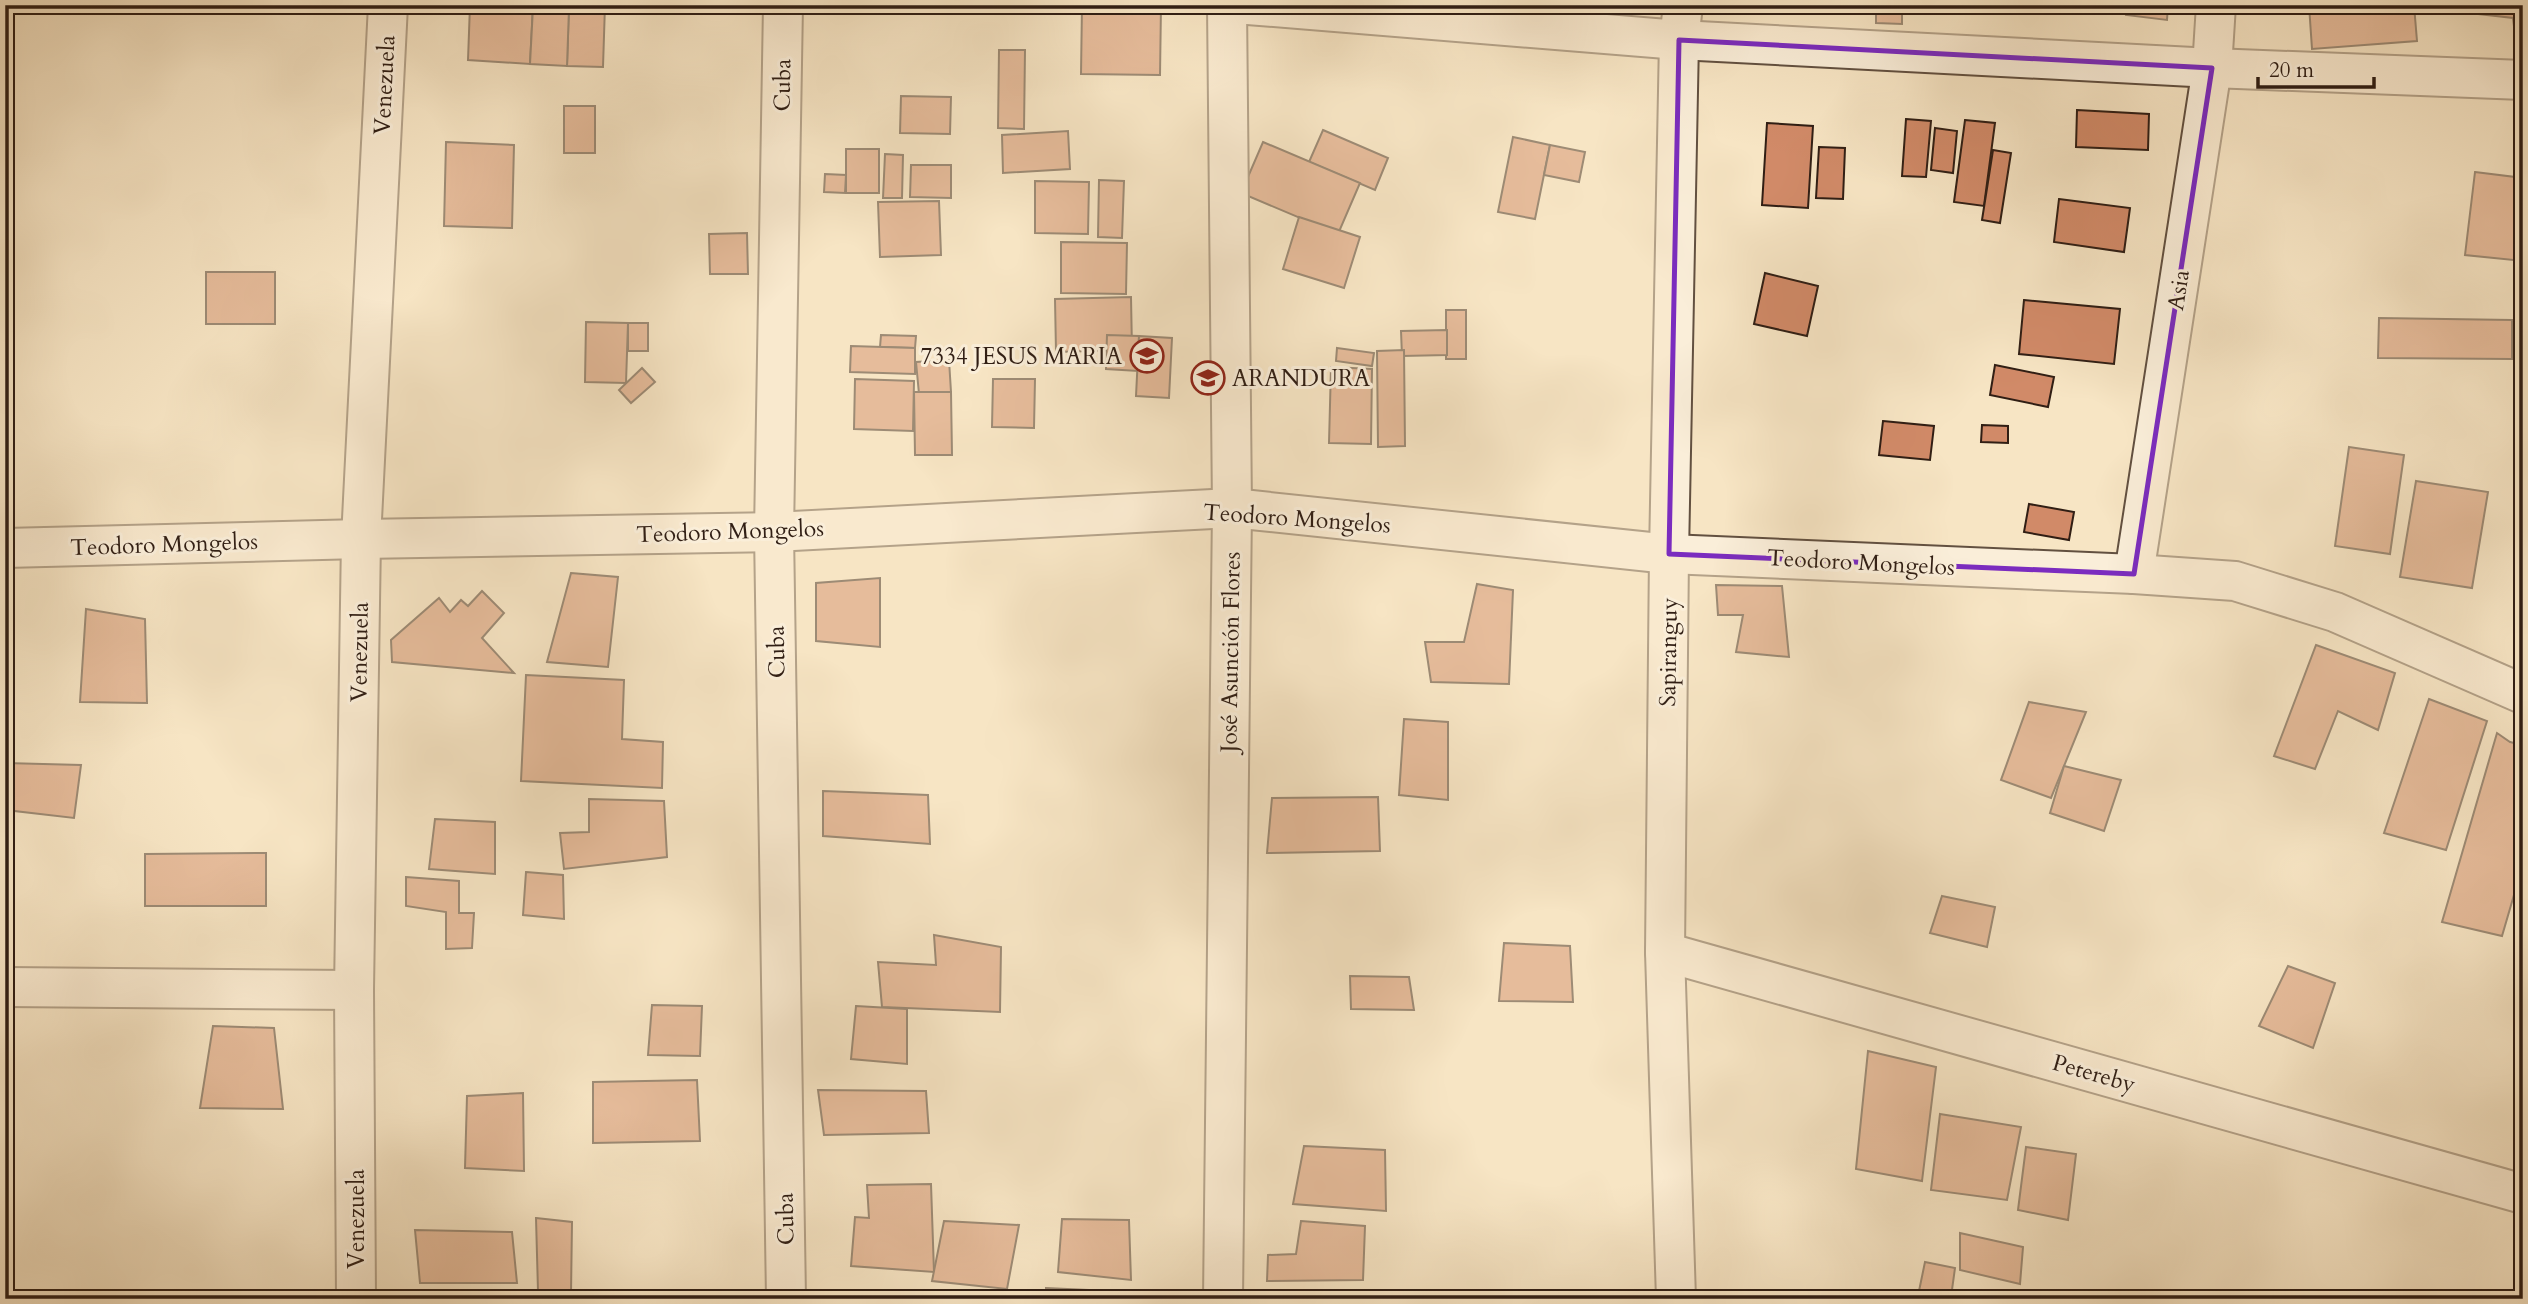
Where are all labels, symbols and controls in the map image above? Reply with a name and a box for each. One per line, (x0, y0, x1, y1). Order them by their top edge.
street label: Venezuela (366, 34, 403, 136)
scale bar (2258, 46, 2374, 90)
text: 20 m (2269, 56, 2314, 85)
street label: Cuba (767, 58, 798, 112)
street label: Asia (2160, 268, 2197, 312)
school or university icon: 7334 JESUS MARIA (1128, 337, 1166, 375)
place label: 7334 JESUS MARIA (921, 341, 1123, 372)
school or university icon: ARANDURA (1189, 359, 1227, 397)
place label: ARANDURA (1232, 363, 1371, 394)
street label: Teodoro Mongelos (1202, 496, 1392, 541)
street label: Teodoro Mongelos (636, 513, 824, 550)
street label: Teodoro Mongelos (70, 526, 258, 563)
street label: Teodoro Mongelos (1766, 542, 1956, 583)
street label: José Asunción Flores (1213, 551, 1248, 756)
street label: Sapiranguy (1652, 597, 1685, 707)
street label: Venezuela (343, 602, 376, 702)
street label: Cuba (761, 625, 792, 679)
street label: Petereby (2049, 1047, 2139, 1100)
street label: Venezuela (341, 1169, 372, 1269)
street label: Cuba (770, 1192, 801, 1246)

